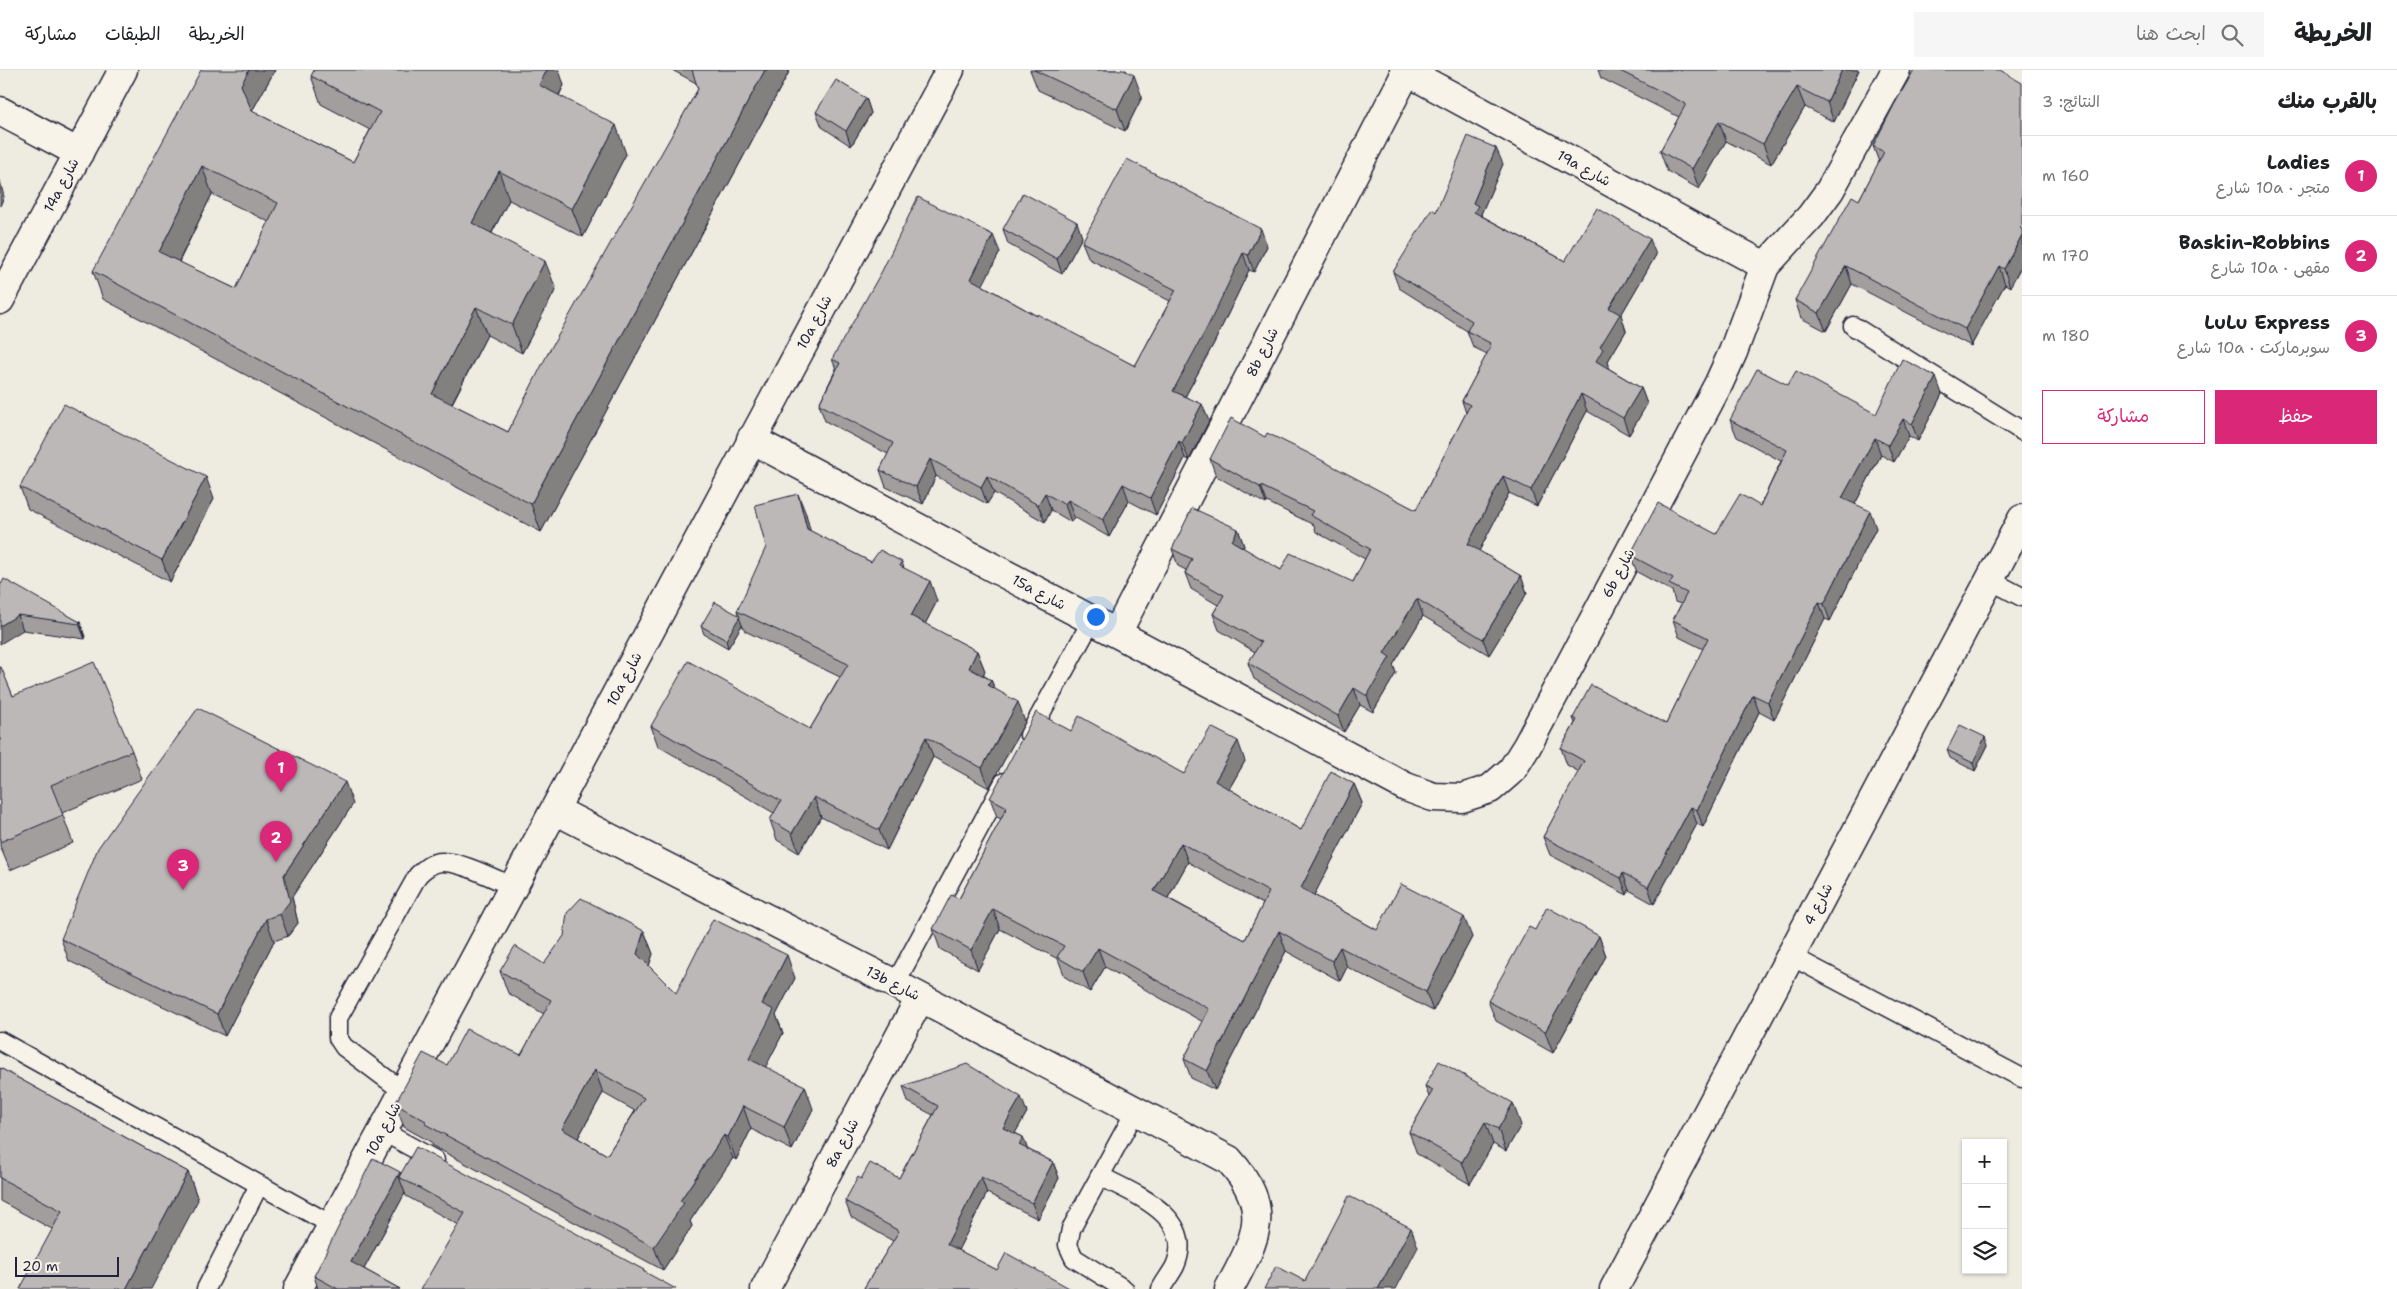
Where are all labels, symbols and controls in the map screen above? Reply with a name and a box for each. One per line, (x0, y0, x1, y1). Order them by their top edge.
search box (1914, 12, 2264, 57)
text: الخريطة (2294, 17, 2372, 49)
text: ابحث هنا (2136, 21, 2206, 46)
icon: search (2218, 21, 2246, 49)
text: مشاركة (25, 22, 77, 46)
text: الطبقات (105, 22, 161, 46)
text: الخريطة (189, 22, 245, 46)
text: بالقرب منك (2278, 87, 2377, 115)
text: النتائج: 3 (2042, 91, 2100, 112)
street label: 19a شارع (1554, 146, 1614, 191)
text: Ladies (2267, 150, 2330, 175)
street label: 14a شارع (39, 155, 84, 216)
text: 160 m (2042, 165, 2089, 186)
text: 1 (2357, 165, 2365, 186)
text: متجر · 10a شارع (2216, 177, 2330, 198)
text: Baskin-Robbins (2179, 230, 2330, 255)
text: 170 m (2042, 245, 2089, 266)
text: 2 (2355, 245, 2367, 266)
text: مقهى · 10a شارع (2210, 257, 2330, 278)
street label: 10a شارع (792, 292, 837, 353)
text: LuLu Express (2204, 310, 2330, 335)
street label: 8b شارع (1242, 324, 1283, 380)
text: 180 m (2042, 325, 2090, 346)
text: 3 (2355, 325, 2367, 346)
text: سوبرماركت · 10a شارع (2177, 337, 2330, 358)
button: مشاركة (2042, 390, 2205, 444)
button: حفظ (2215, 390, 2377, 444)
street label: 6b شارع (1598, 545, 1639, 601)
street label: 15a شارع (1009, 570, 1069, 614)
your location (1083, 604, 1109, 630)
street label: 10a شارع (602, 649, 647, 710)
pin: 1 (265, 751, 297, 792)
pin: 2 (260, 821, 292, 862)
pin: 3 (167, 849, 199, 890)
street label: شارع 4 (1800, 880, 1837, 929)
street label: 13b شارع (863, 962, 923, 1005)
street label: 10a شارع (361, 1099, 406, 1160)
street label: 8a شارع (822, 1115, 863, 1171)
map controls (1962, 1139, 2007, 1274)
button: + (1962, 1139, 2007, 1184)
button: − (1962, 1184, 2007, 1229)
button: layers (1962, 1229, 2007, 1274)
scale bar (15, 1254, 119, 1277)
text: 20 m (22, 1257, 58, 1275)

